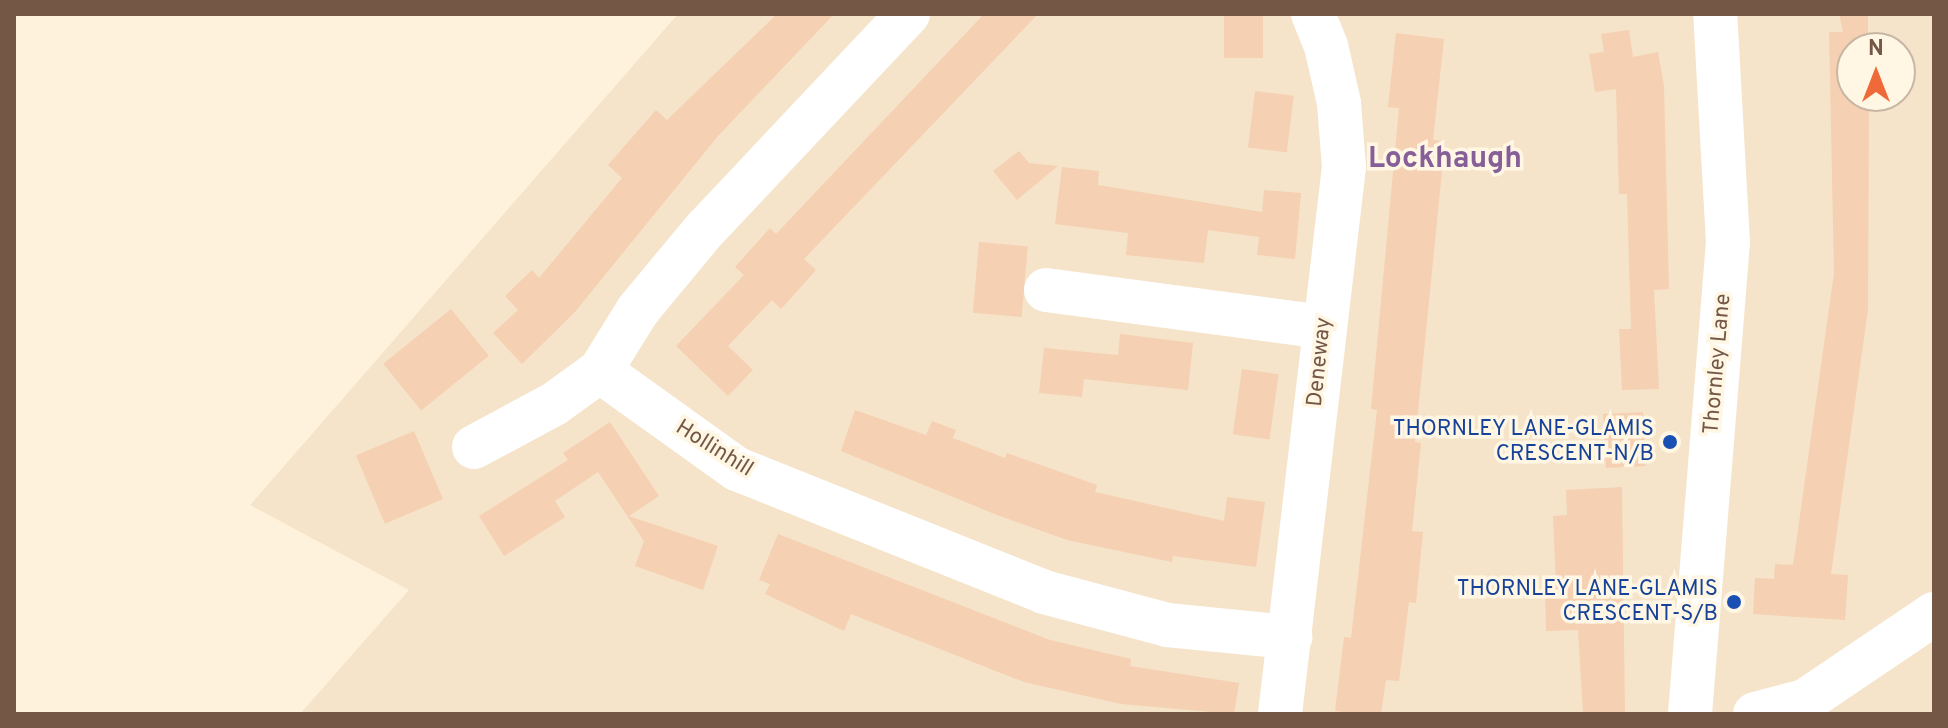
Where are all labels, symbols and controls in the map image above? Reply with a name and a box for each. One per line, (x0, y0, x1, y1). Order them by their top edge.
north arrow (1836, 32, 1916, 112)
text: N (1868, 36, 1884, 63)
district label: Lockhaugh (1368, 142, 1522, 178)
street label: Thornley Lane (1699, 293, 1737, 435)
street label: Deneway (1302, 316, 1338, 408)
street label: Hollinhill (670, 415, 758, 483)
place label: THORNLEY LANE-GLAMIS CRESCENT-N/B (1392, 416, 1654, 468)
marker: THORNLEY LANE-GLAMIS CRESCENT-N/B (1661, 433, 1679, 451)
place label: THORNLEY LANE-GLAMIS CRESCENT-S/B (1456, 576, 1718, 628)
marker: THORNLEY LANE-GLAMIS CRESCENT-S/B (1725, 593, 1743, 611)

